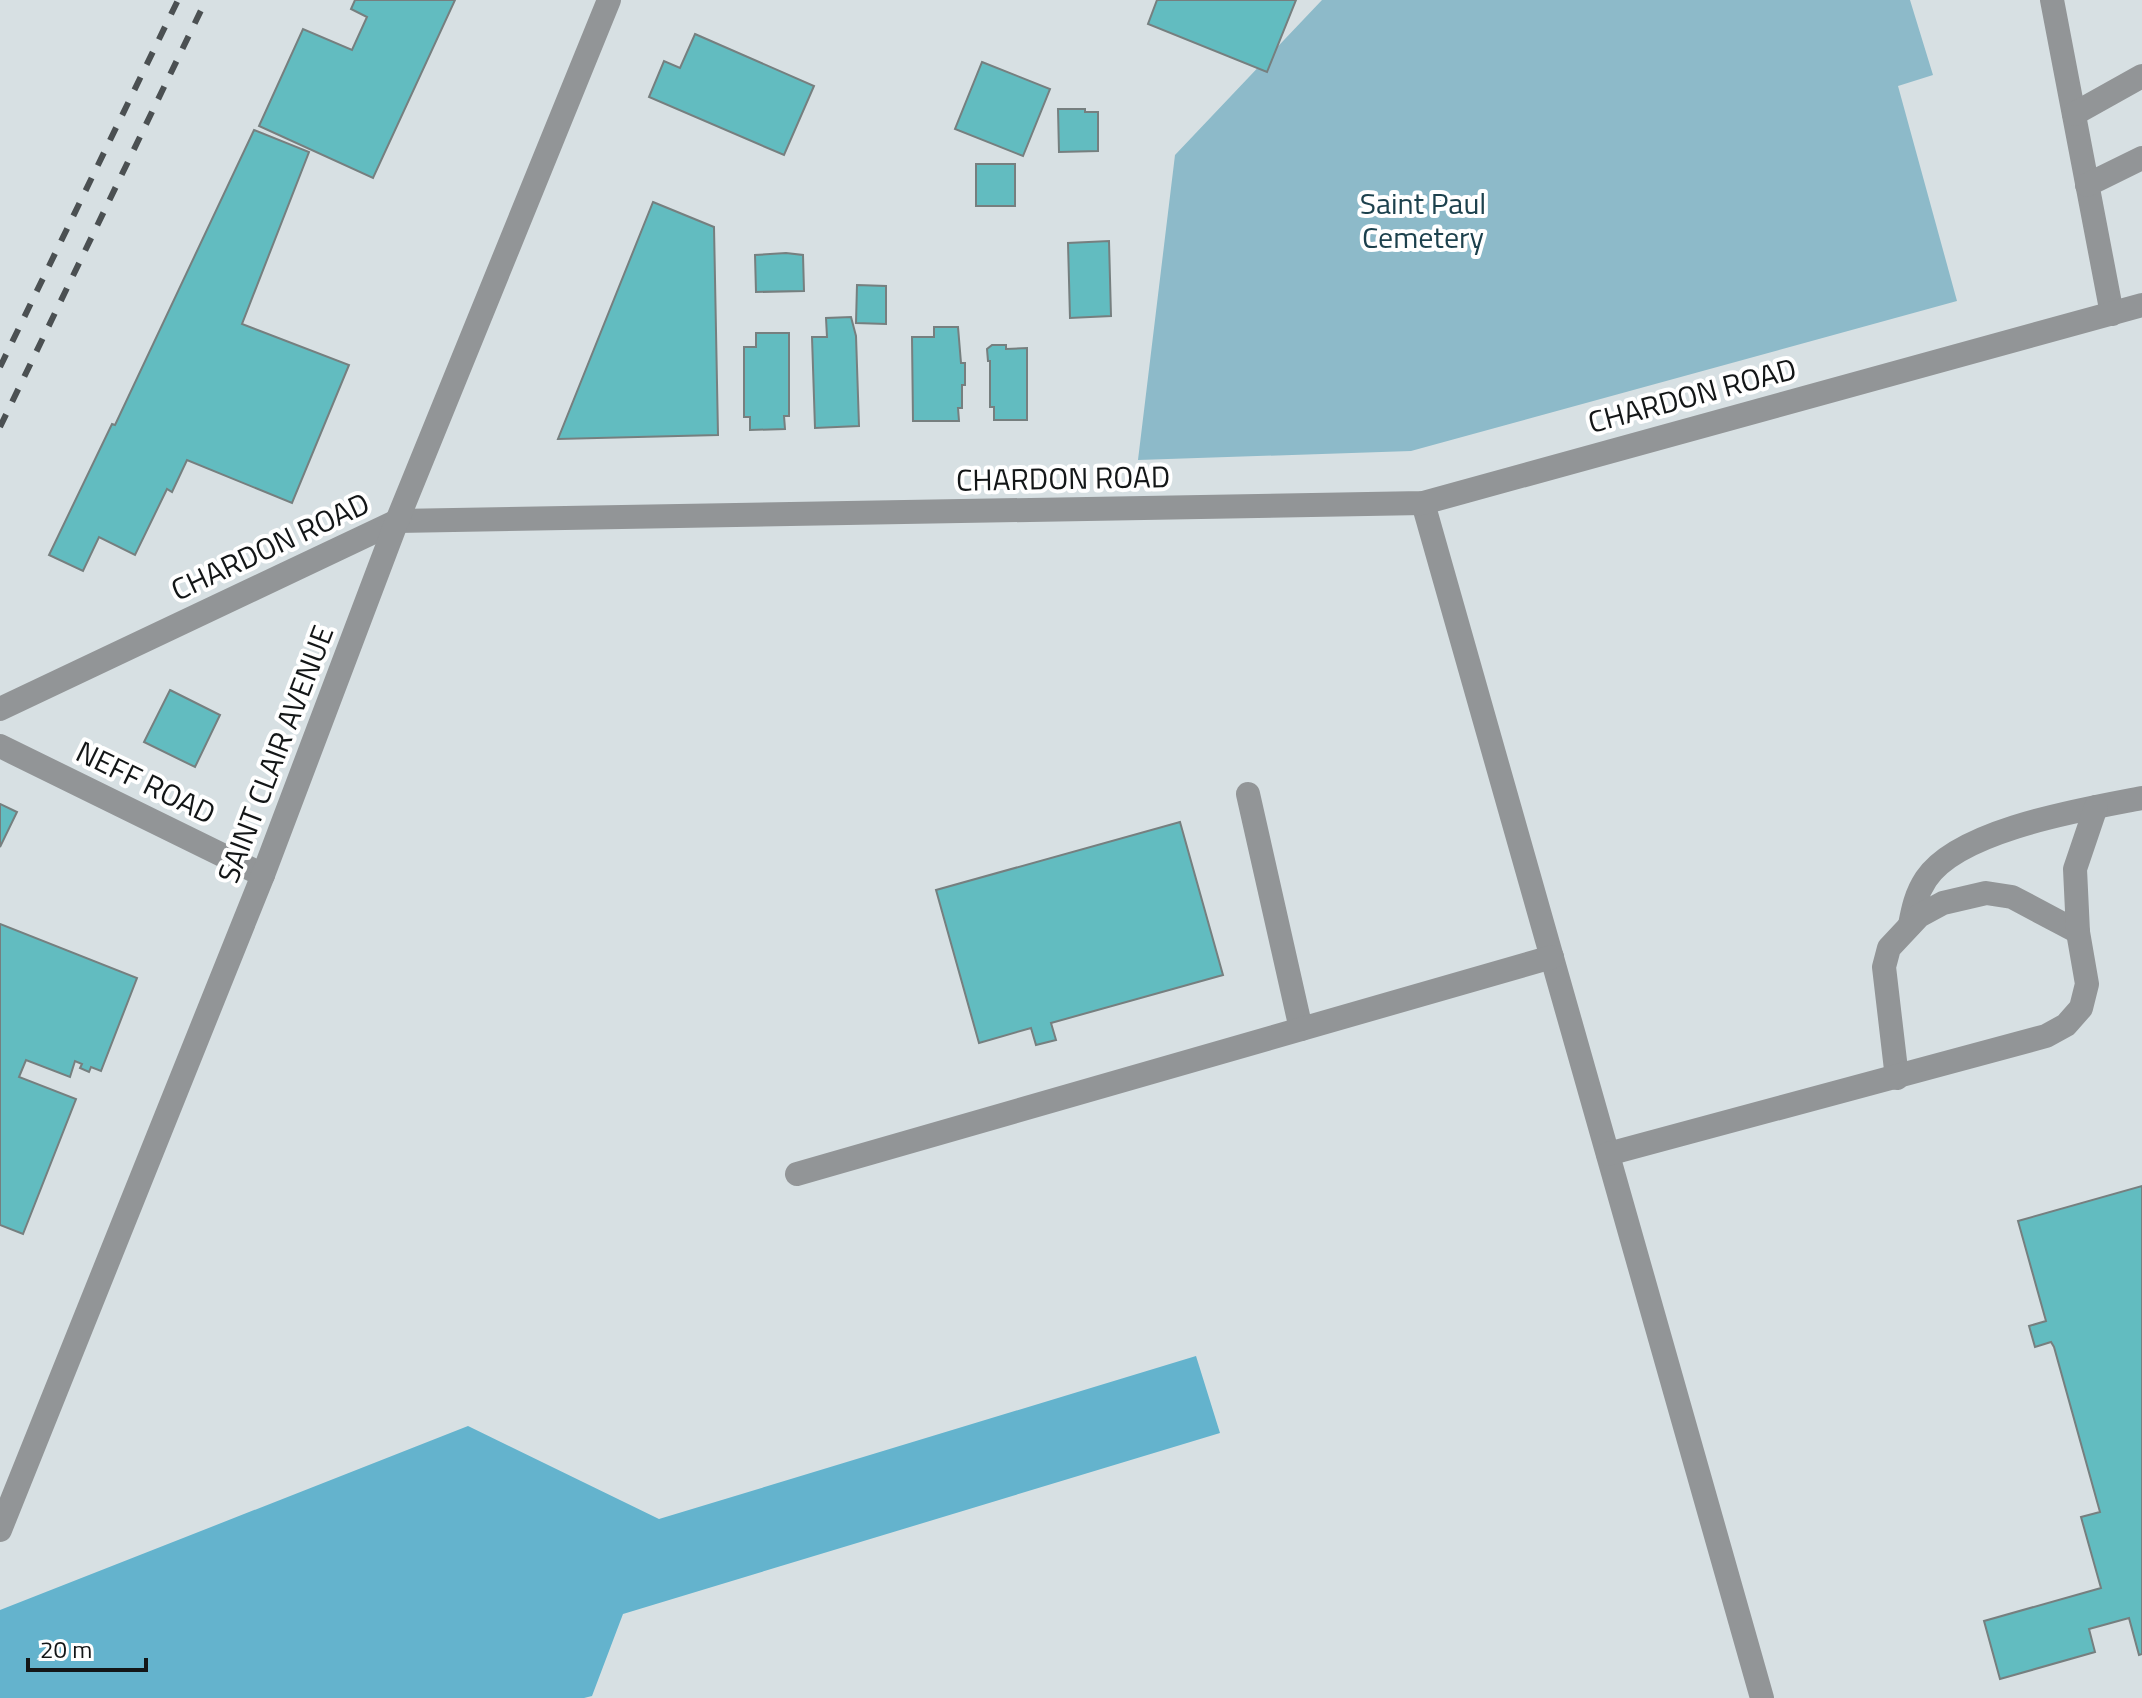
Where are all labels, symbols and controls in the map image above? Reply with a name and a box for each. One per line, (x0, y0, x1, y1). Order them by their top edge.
park label: Saint Paul Cemetery (1360, 180, 1486, 260)
street label: CHARDON ROAD (1583, 345, 1801, 445)
street label: CHARDON ROAD (956, 453, 1170, 503)
street label: CHARDON ROAD (163, 480, 377, 612)
street label: SAINT CLAIR AVENUE (205, 619, 345, 889)
street label: NEFF ROAD (68, 728, 224, 836)
scale bar (28, 1622, 146, 1672)
text: 20 m (40, 1631, 92, 1667)

